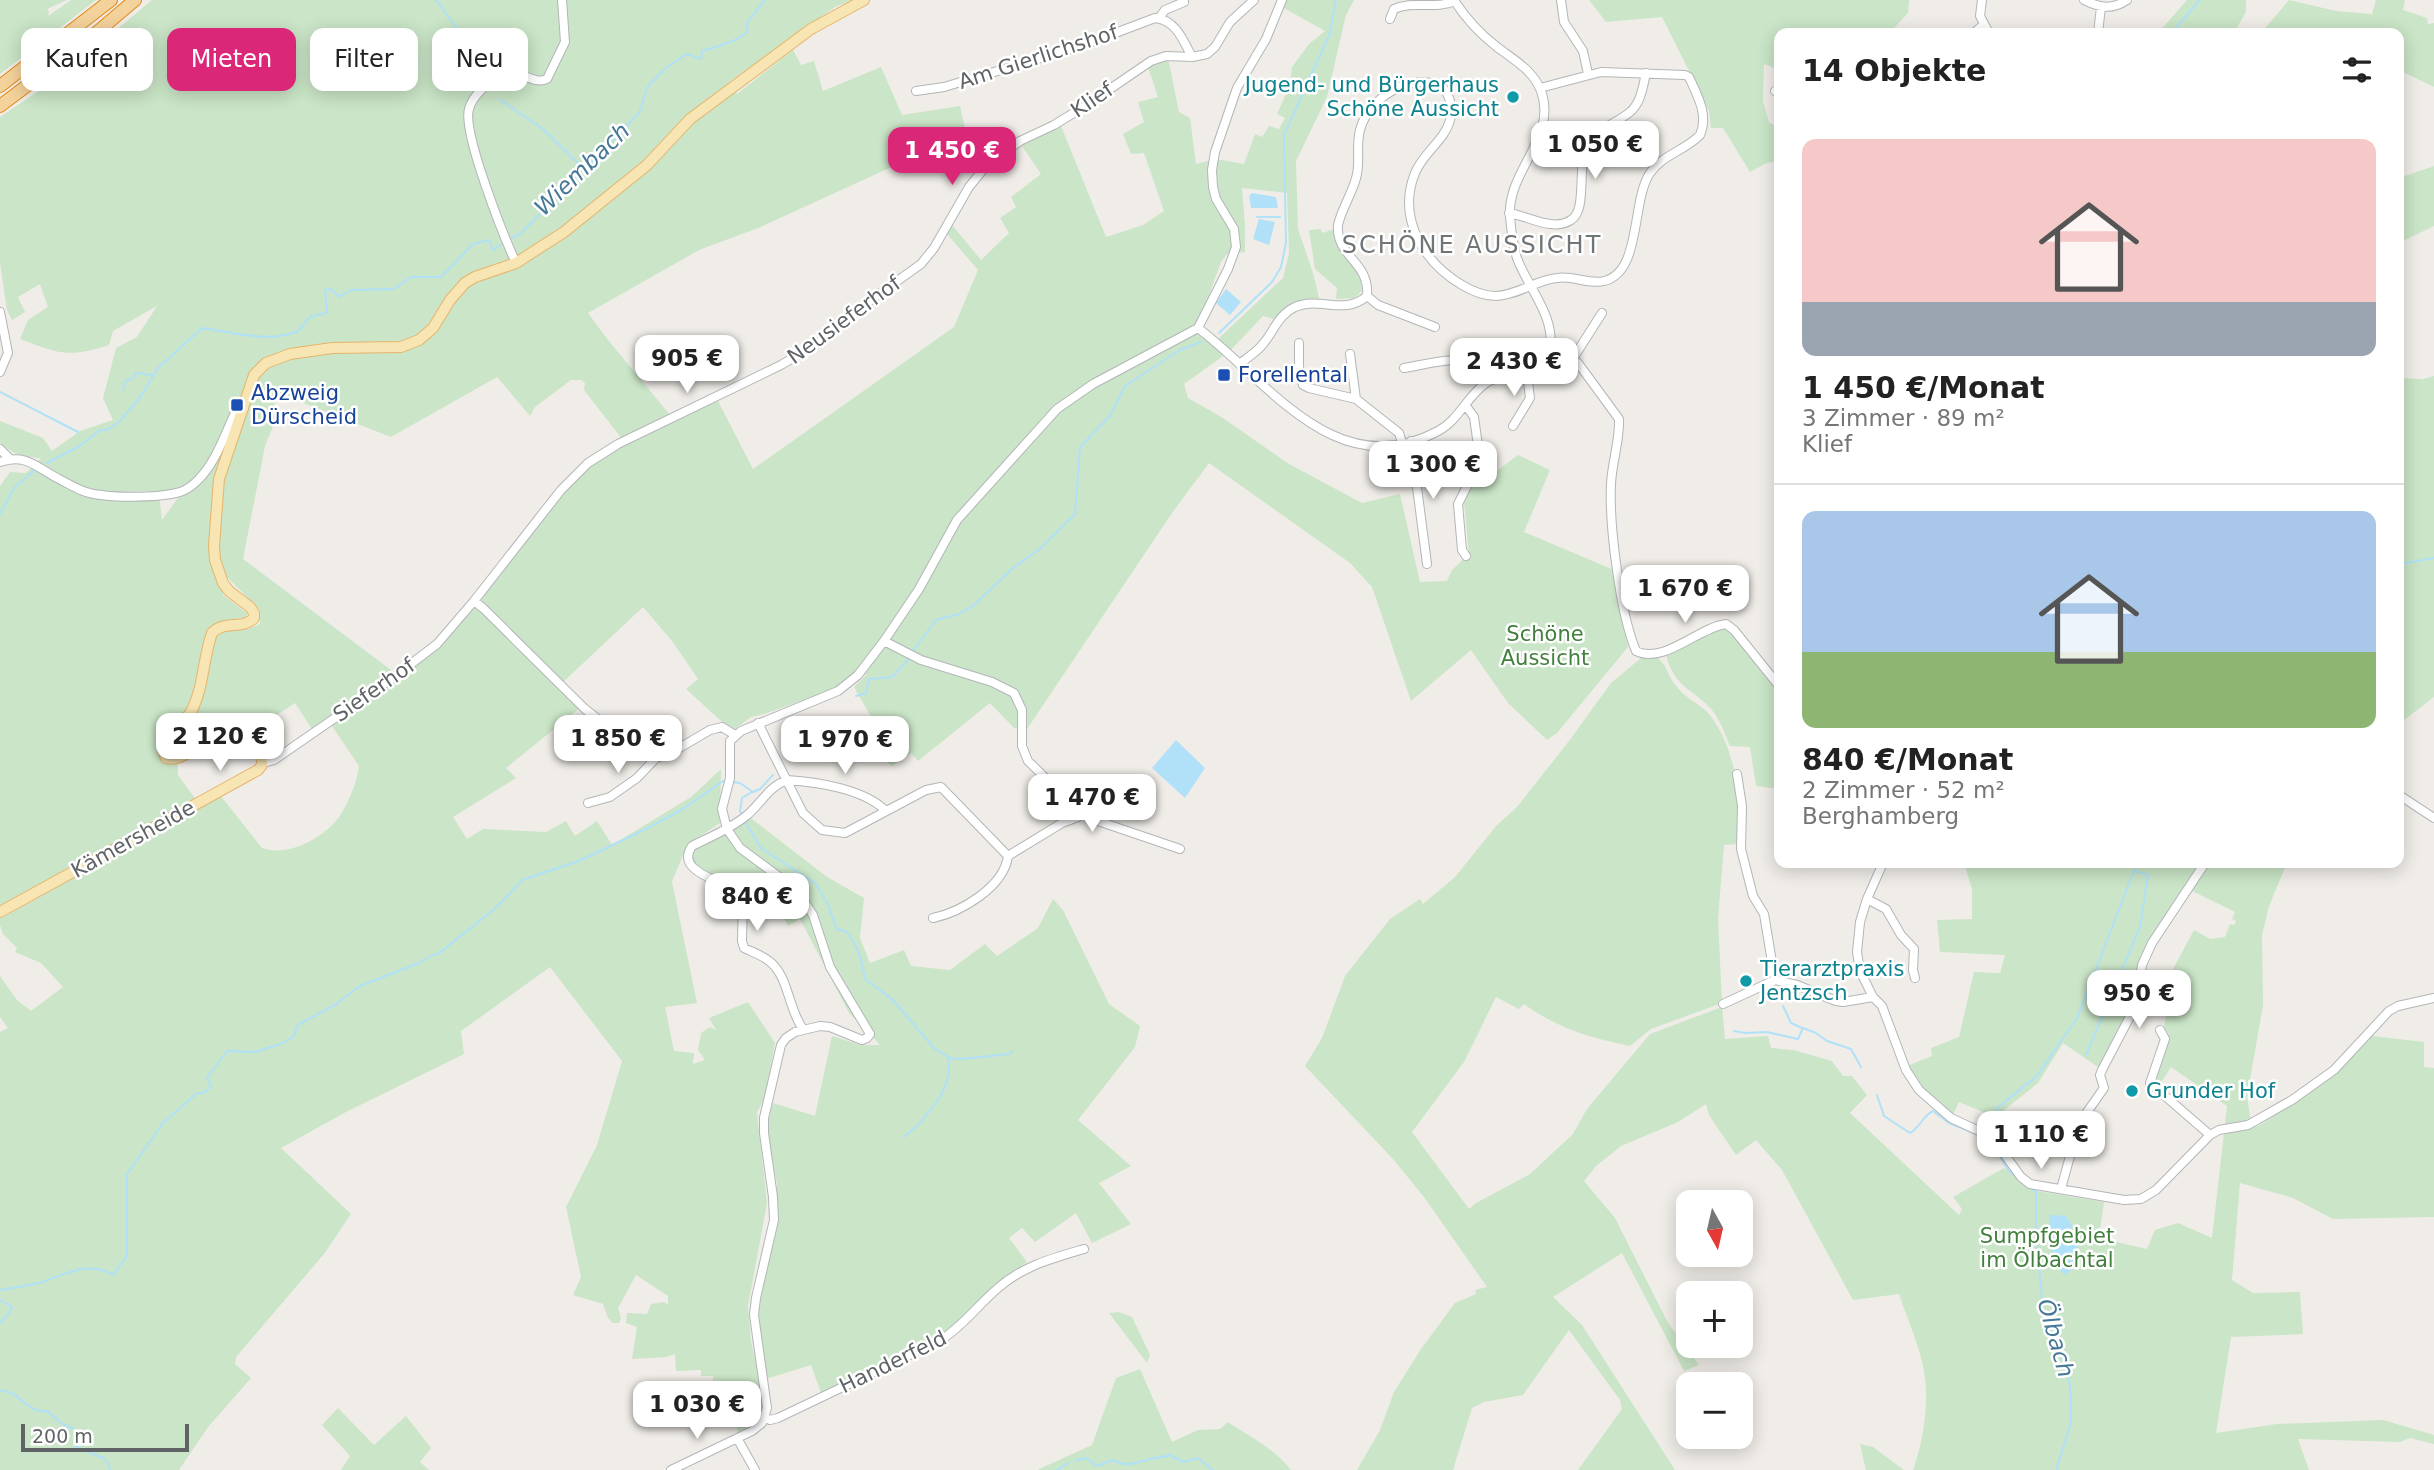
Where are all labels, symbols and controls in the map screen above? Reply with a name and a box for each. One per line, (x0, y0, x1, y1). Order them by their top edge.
street label: Am Gierlichshof (955, 20, 1121, 94)
chip: Kaufen (21, 28, 153, 91)
chip: Mieten (167, 28, 296, 91)
chip: Filter (310, 28, 418, 91)
chip: Neu (432, 28, 528, 91)
icon: filters (2338, 51, 2376, 89)
text: 14 Objekte (1802, 53, 1986, 88)
place label: Jugend- und Bürgerhaus Schöne Aussicht (1243, 73, 1499, 121)
street label: Klief (1066, 77, 1118, 123)
marker: Jugend- und Bürgerhaus Schöne Aussicht (1505, 89, 1521, 105)
water label: Wiembach (529, 117, 635, 221)
pin: 1 050 € (1530, 122, 1660, 181)
pin: 1 450 € (887, 128, 1017, 187)
text: 1 050 € (1547, 131, 1643, 157)
text: 1 450 € (904, 137, 1000, 163)
icon: home (2026, 184, 2152, 310)
district label: SCHÖNE AUSSICHT (1342, 230, 1602, 259)
street label: Neusieferhof (783, 271, 906, 369)
pin: 905 € (638, 336, 736, 395)
pin: 2 430 € (1449, 338, 1579, 398)
text: 905 € (651, 345, 723, 371)
text: 2 430 € (1466, 348, 1562, 374)
place label: Forellental (1238, 363, 1348, 387)
marker: Forellental (1216, 367, 1232, 383)
text: 1 450 €/Monat (1802, 370, 2045, 405)
place label: Abzweig Dürscheid (251, 381, 357, 429)
marker: Abzweig Dürscheid (229, 397, 245, 413)
text: 3 Zimmer · 89 m² (1802, 405, 2005, 431)
text: Klief (1802, 431, 1852, 457)
pin: 1 300 € (1368, 442, 1498, 501)
text: 1 300 € (1385, 451, 1481, 477)
icon: home (2026, 556, 2152, 682)
pin: 1 670 € (1620, 566, 1750, 625)
text: 1 670 € (1637, 575, 1733, 601)
park label: Schöne Aussicht (1501, 622, 1589, 670)
street label: Sieferhof (329, 653, 420, 727)
pin: 2 120 € (155, 714, 285, 773)
pin: 1 850 € (553, 716, 683, 775)
pin: 1 970 € (780, 716, 910, 776)
text: 2 120 € (172, 723, 268, 749)
text: 1 850 € (570, 725, 666, 751)
text: 1 970 € (797, 726, 893, 752)
text: 840 €/Monat (1802, 742, 2013, 777)
pin: 1 470 € (1027, 774, 1157, 834)
text: 2 Zimmer · 52 m² (1802, 777, 2005, 803)
text: 1 470 € (1044, 784, 1140, 810)
street label: Kämersheide (67, 795, 199, 883)
text: Berghamberg (1802, 803, 1959, 829)
pin: 840 € (708, 874, 806, 933)
text: 840 € (721, 883, 793, 909)
place label: Tierarztpraxis Jentzsch (1758, 957, 1904, 1005)
pin: 950 € (2090, 970, 2188, 1030)
marker: Tierarztpraxis Jentzsch (1738, 973, 1754, 989)
text: 950 € (2103, 980, 2175, 1006)
place label: Grunder Hof (2146, 1079, 2276, 1103)
marker: Grunder Hof (2124, 1083, 2140, 1099)
pin: 1 110 € (1976, 1112, 2106, 1171)
text: 1 110 € (1993, 1121, 2089, 1147)
north arrow (1676, 1190, 1754, 1267)
map controls (1676, 1190, 1753, 1449)
park label: Sumpfgebiet im Ölbachtal (1980, 1224, 2114, 1272)
button: + (1676, 1281, 1753, 1358)
water label: Ölbach (2032, 1295, 2081, 1380)
street label: Handerfeld (835, 1326, 951, 1398)
button: − (1676, 1372, 1753, 1449)
pin: 1 030 € (632, 1382, 762, 1441)
text: 1 030 € (649, 1391, 745, 1417)
scale bar (21, 1421, 189, 1453)
text: 200 m (32, 1425, 93, 1447)

